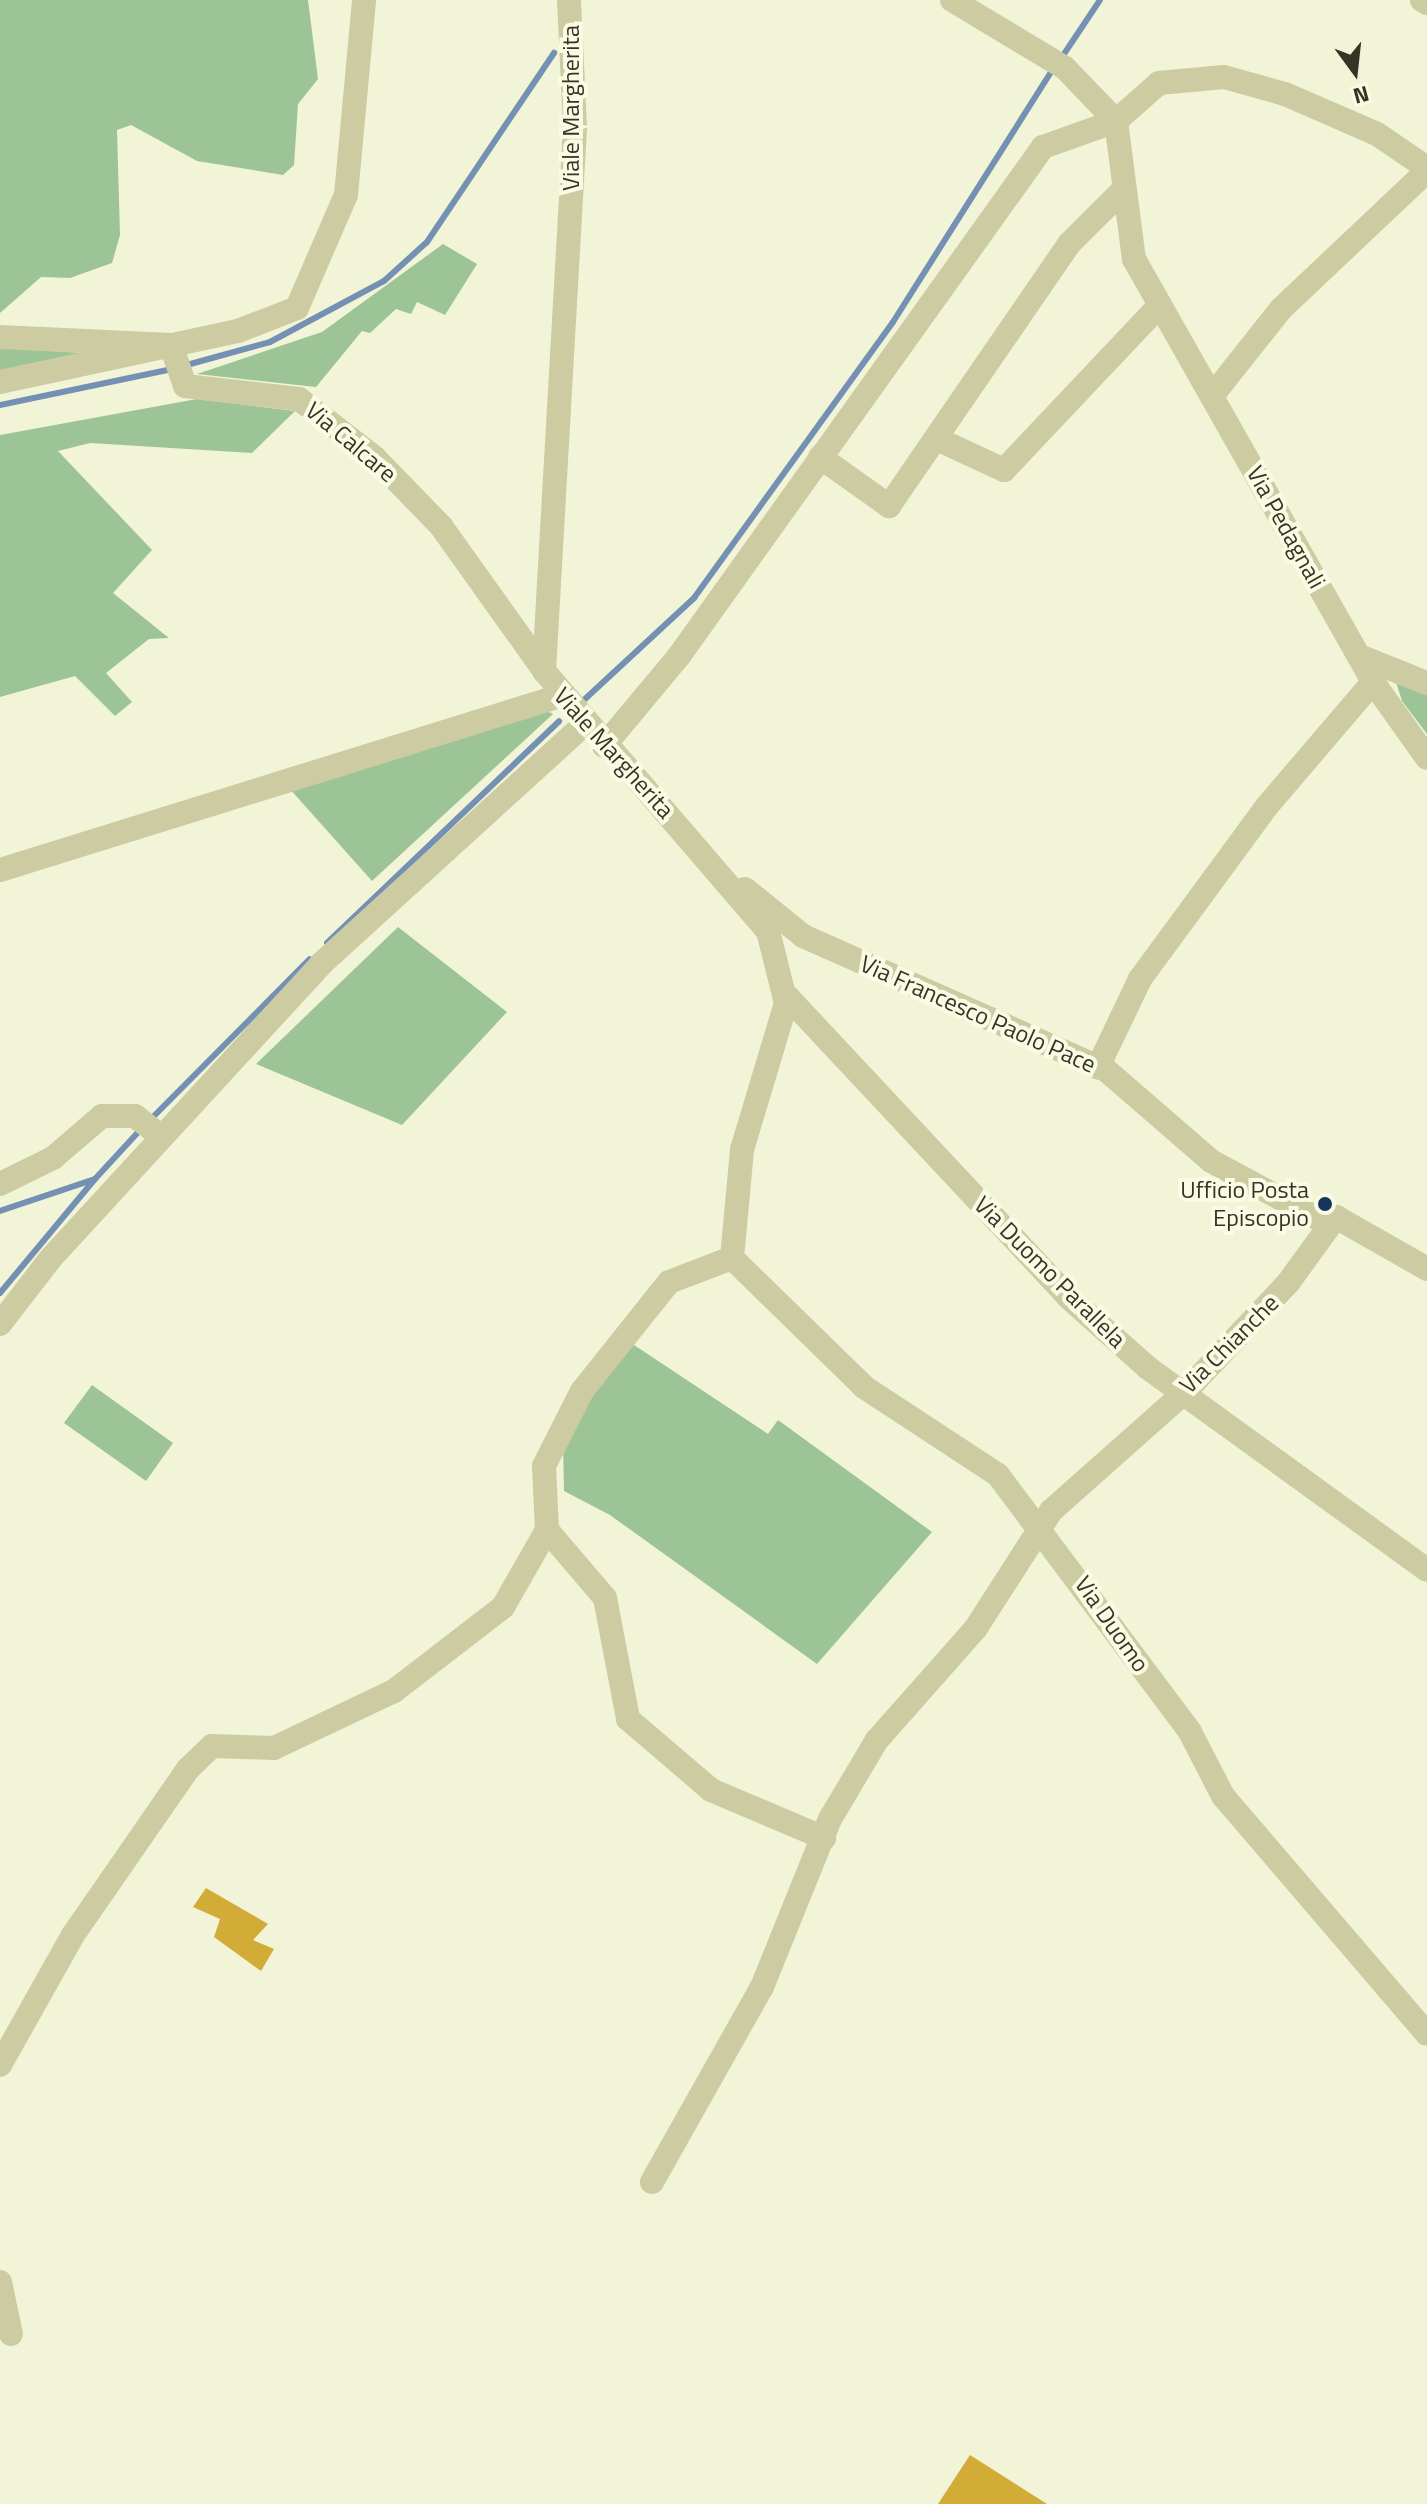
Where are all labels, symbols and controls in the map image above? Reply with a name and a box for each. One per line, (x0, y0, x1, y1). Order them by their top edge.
street label: Viale Margherita (557, 25, 585, 191)
north arrow (1315, 32, 1395, 112)
text: N (1349, 77, 1373, 114)
street label: Via Calcare (300, 396, 402, 488)
street label: Via Pedagnali (1241, 461, 1331, 593)
street label: Viale Margherita (548, 682, 680, 824)
street label: Via Francesco Paolo Pace (856, 949, 1100, 1079)
place label: Ufficio Posta Episcopio (1180, 1176, 1309, 1232)
street label: Via Duomo Parallela (968, 1190, 1132, 1354)
marker: Ufficio Posta Episcopio (1316, 1195, 1334, 1213)
street label: Via Chianche (1174, 1289, 1284, 1399)
street label: Via Duomo (1069, 1571, 1155, 1677)

